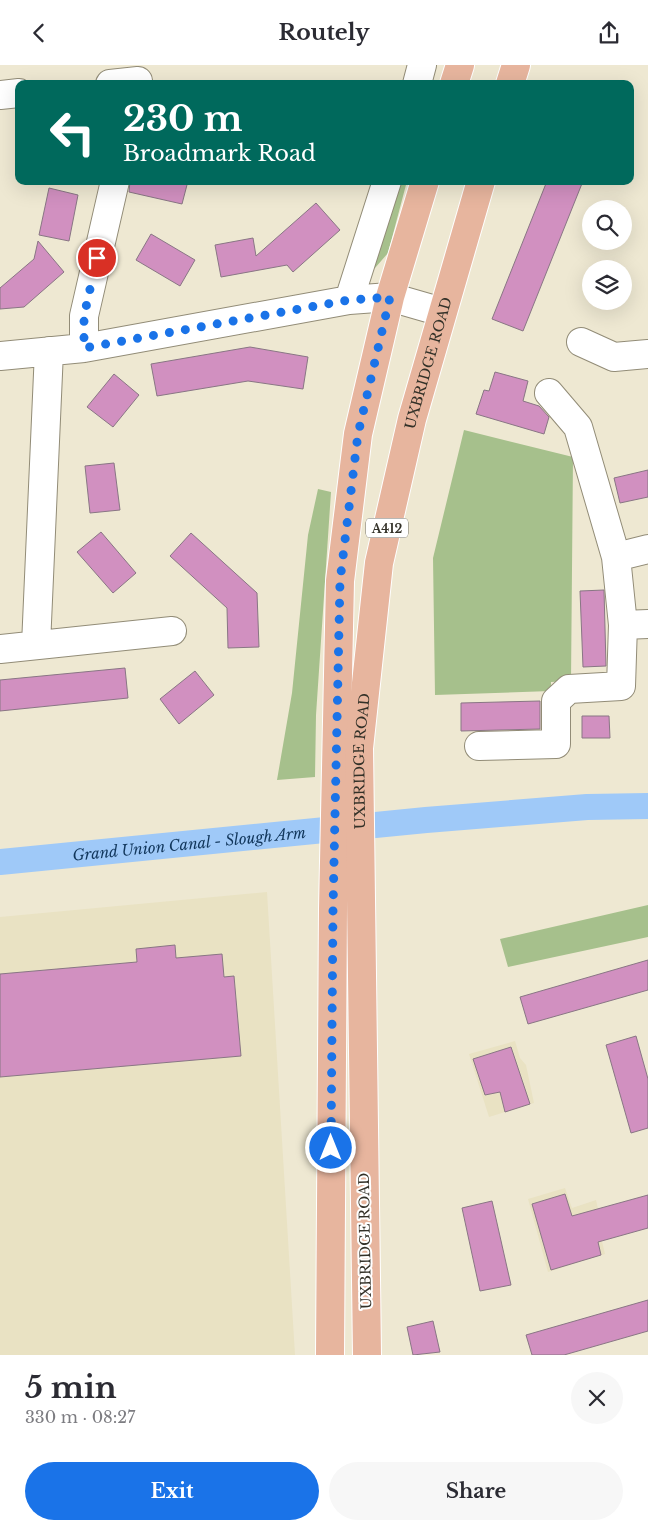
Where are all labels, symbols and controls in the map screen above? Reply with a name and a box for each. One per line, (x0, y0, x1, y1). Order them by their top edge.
icon: back (25, 19, 53, 47)
text: Routely (279, 19, 369, 46)
icon: share (595, 19, 623, 47)
text: 230 m (123, 97, 243, 140)
icon: left (40, 100, 105, 165)
text: Broadmark Road (123, 140, 316, 167)
map controls (582, 200, 632, 310)
button: search (582, 200, 632, 250)
pin (76, 237, 118, 279)
icon: arrive (83, 244, 111, 272)
button: layers (582, 260, 632, 310)
street label: UXBRIDGE ROAD (401, 295, 456, 431)
road number: A412 (366, 518, 408, 537)
street label: UXBRIDGE ROAD (350, 692, 374, 829)
water label: Grand Union Canal - Slough Arm (72, 822, 307, 864)
position arrow (304, 1121, 356, 1173)
street label: UXBRIDGE ROAD (355, 1173, 375, 1309)
text: 5 min (25, 1369, 117, 1406)
button: close (571, 1372, 623, 1424)
text: 330 m · 08:27 (25, 1407, 135, 1427)
button: Exit (25, 1462, 319, 1520)
button: Share (329, 1462, 623, 1520)

